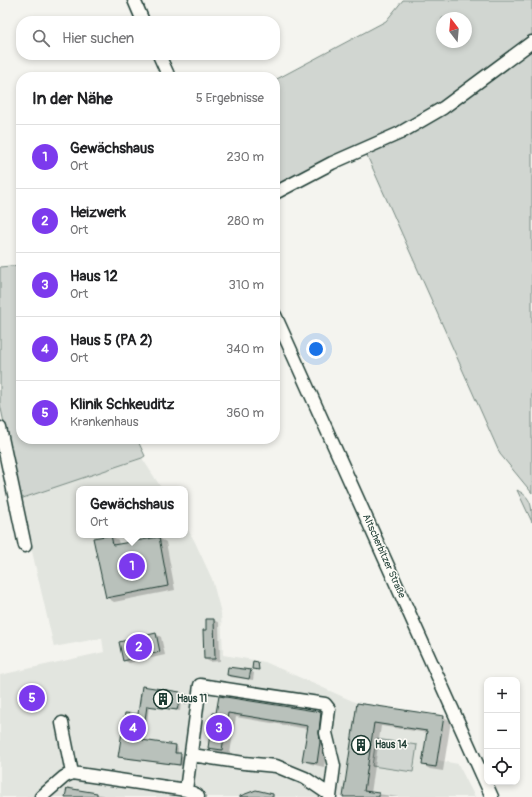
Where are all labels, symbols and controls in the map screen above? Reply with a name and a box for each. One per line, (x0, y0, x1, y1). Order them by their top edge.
north arrow (436, 12, 472, 48)
search box (16, 16, 280, 60)
icon: search (30, 27, 52, 49)
text: Hier suchen (62, 29, 134, 48)
text: In der Nähe (32, 88, 113, 109)
text: 5 Ergebnisse (196, 90, 264, 106)
text: Gewächshaus (70, 139, 154, 158)
text: 1 (42, 149, 48, 165)
text: 230 m (227, 149, 264, 165)
text: Ort (70, 158, 88, 174)
text: Heizwerk (70, 203, 126, 222)
text: 2 (41, 213, 49, 229)
text: 280 m (227, 213, 264, 229)
text: Ort (70, 222, 88, 238)
text: Haus 12 (70, 267, 118, 286)
text: 3 (41, 277, 49, 293)
text: 310 m (228, 277, 264, 293)
text: Ort (70, 286, 88, 302)
text: Haus 5 (PA 2) (70, 331, 153, 350)
your location (306, 339, 326, 359)
text: 4 (41, 341, 49, 357)
text: 340 m (226, 341, 264, 357)
text: Ort (70, 350, 88, 366)
text: Klinik Schkeuditz (70, 395, 174, 414)
text: 5 (41, 405, 49, 421)
text: 360 m (226, 405, 264, 421)
text: Krankenhaus (70, 414, 139, 430)
popup (76, 486, 188, 538)
text: Gewächshaus (90, 495, 174, 514)
street label: Altscherbitzer Straße (360, 512, 408, 600)
text: Ort (90, 514, 108, 530)
pin: 1 (119, 551, 145, 581)
pin: 2 (126, 632, 152, 662)
map controls (484, 677, 520, 785)
button: + (484, 677, 520, 713)
pin: 5 (19, 683, 45, 713)
building icon: Haus 11 (152, 688, 174, 710)
place label: Haus 11 (177, 693, 207, 705)
pin: 4 (120, 713, 146, 743)
pin: 3 (206, 713, 232, 743)
button: − (484, 713, 520, 749)
building icon: Haus 14 (350, 734, 372, 756)
place label: Haus 14 (375, 739, 407, 751)
button: locate (484, 749, 520, 785)

